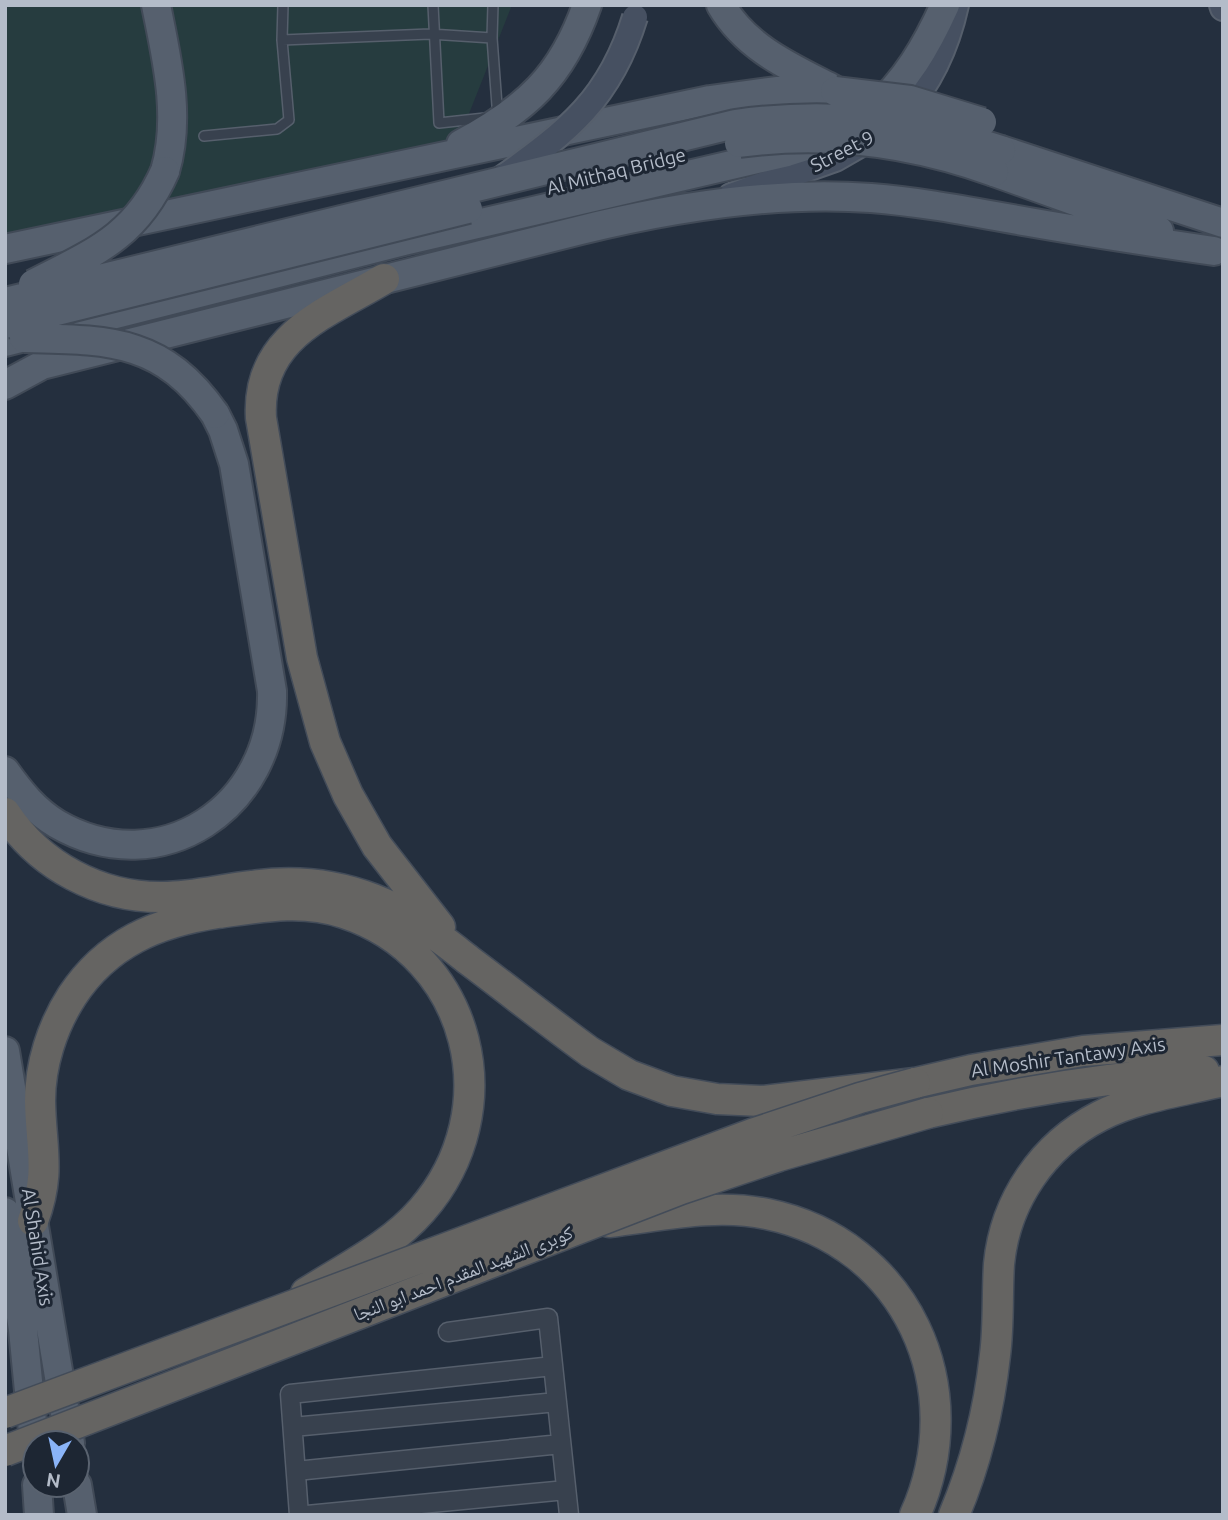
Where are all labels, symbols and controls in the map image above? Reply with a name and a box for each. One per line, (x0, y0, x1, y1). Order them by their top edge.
street label: Street 9 (807, 126, 877, 176)
street label: Al Mithaq Bridge (544, 143, 688, 199)
street label: Al Moshir Tantawy Axis (969, 1032, 1167, 1082)
street label: Al Shahid Axis (18, 1187, 58, 1307)
street label: كوبرى الشهيد المقدم احمد ابو النجا (350, 1221, 577, 1328)
north arrow (21, 1429, 91, 1499)
text: N (45, 1469, 62, 1493)

